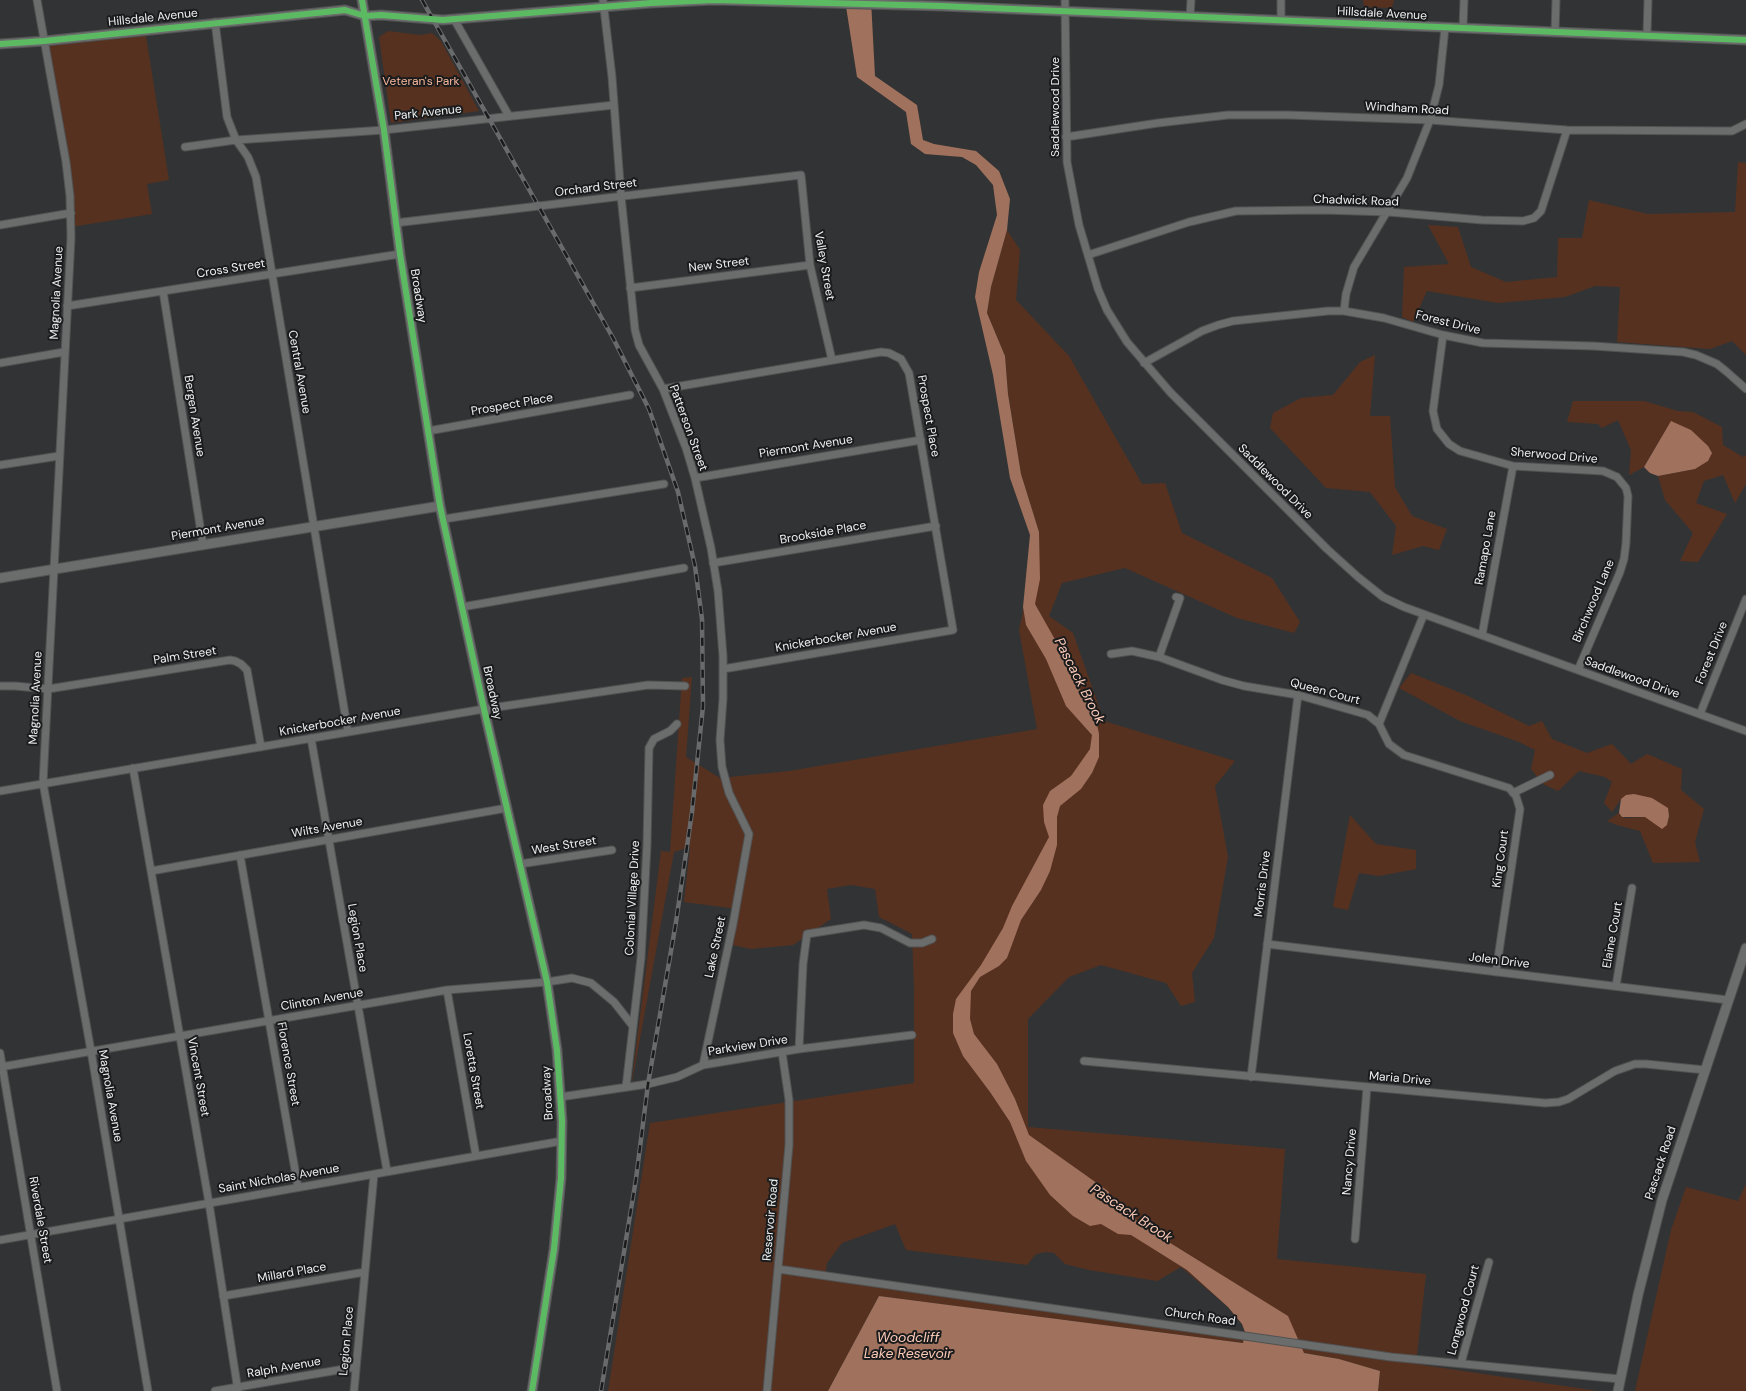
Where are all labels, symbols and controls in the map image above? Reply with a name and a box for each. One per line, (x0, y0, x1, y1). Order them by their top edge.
street label: Hillsdale Avenue (1337, 4, 1427, 24)
street label: Hillsdale Avenue (108, 6, 198, 30)
street label: Saddlewood Drive (1049, 57, 1063, 157)
park label: Veteran's Park (382, 75, 460, 89)
street label: Windham Road (1365, 100, 1449, 118)
street label: Park Avenue (394, 102, 462, 124)
street label: Orchard Street (554, 176, 638, 200)
street label: Chadwick Road (1313, 192, 1399, 210)
street label: Valley Street (811, 230, 837, 302)
street label: Magnolia Avenue (47, 246, 67, 340)
street label: New Street (688, 254, 750, 276)
street label: Cross Street (196, 256, 266, 282)
street label: Broadway (407, 268, 429, 324)
street label: Forest Drive (1414, 308, 1482, 338)
street label: Central Avenue (285, 329, 313, 415)
street label: Bergen Avenue (180, 374, 208, 458)
street label: Prospect Place (914, 374, 942, 458)
street label: Patterson Street (666, 383, 710, 473)
street label: Prospect Place (470, 391, 554, 419)
street label: Piermont Avenue (758, 432, 854, 462)
street label: Saddlewood Drive (1235, 442, 1315, 522)
street label: Sherwood Drive (1510, 445, 1598, 467)
street label: Ramapo Lane (1472, 510, 1500, 586)
street label: Piermont Avenue (170, 514, 266, 544)
street label: Brookside Place (779, 518, 867, 548)
street label: Birchwood Lane (1570, 557, 1618, 645)
street label: Knickerbocker Avenue (774, 620, 898, 656)
street label: Forest Drive (1693, 620, 1731, 686)
water label: Pascack Brook (1050, 635, 1108, 727)
street label: Palm Street (152, 644, 218, 668)
street label: Magnolia Avenue (26, 651, 46, 745)
street label: Saddlewood Drive (1583, 654, 1681, 702)
street label: Broadway (479, 665, 505, 721)
street label: Queen Court (1289, 676, 1361, 708)
street label: Knickerbocker Avenue (278, 704, 402, 740)
street label: Wilts Avenue (290, 815, 364, 841)
street label: King Court (1490, 829, 1512, 889)
street label: West Street (531, 834, 597, 858)
street label: Colonial Village Drive (623, 840, 643, 956)
street label: Morris Drive (1252, 850, 1274, 918)
street label: Elaine Court (1600, 901, 1626, 969)
street label: Legion Place (344, 903, 370, 973)
street label: Lake Street (702, 915, 730, 979)
street label: Jolen Drive (1468, 950, 1530, 972)
street label: Clinton Avenue (280, 986, 364, 1014)
street label: Florence Street (274, 1021, 302, 1107)
street label: Loretta Street (459, 1032, 487, 1110)
street label: Parkview Drive (707, 1033, 789, 1059)
street label: Vincent Street (184, 1036, 212, 1118)
street label: Magnolia Avenue (95, 1049, 125, 1143)
street label: Broadway (539, 1065, 557, 1121)
street label: Maria Drive (1368, 1069, 1432, 1089)
street label: Pascack Road (1642, 1124, 1680, 1202)
street label: Nancy Drive (1340, 1128, 1360, 1196)
street label: Saint Nicholas Avenue (217, 1161, 341, 1197)
street label: Riverdale Street (25, 1176, 55, 1264)
street label: Reservoir Road (760, 1178, 782, 1262)
water label: Pascack Brook (1087, 1181, 1175, 1247)
street label: Millard Place (256, 1260, 328, 1286)
street label: Longwood Court (1445, 1264, 1483, 1356)
street label: Church Road (1164, 1305, 1236, 1329)
street label: Legion Place (337, 1306, 357, 1376)
water label: Woodcliff Lake Resevoir (864, 1330, 952, 1362)
street label: Ralph Avenue (246, 1354, 322, 1382)

